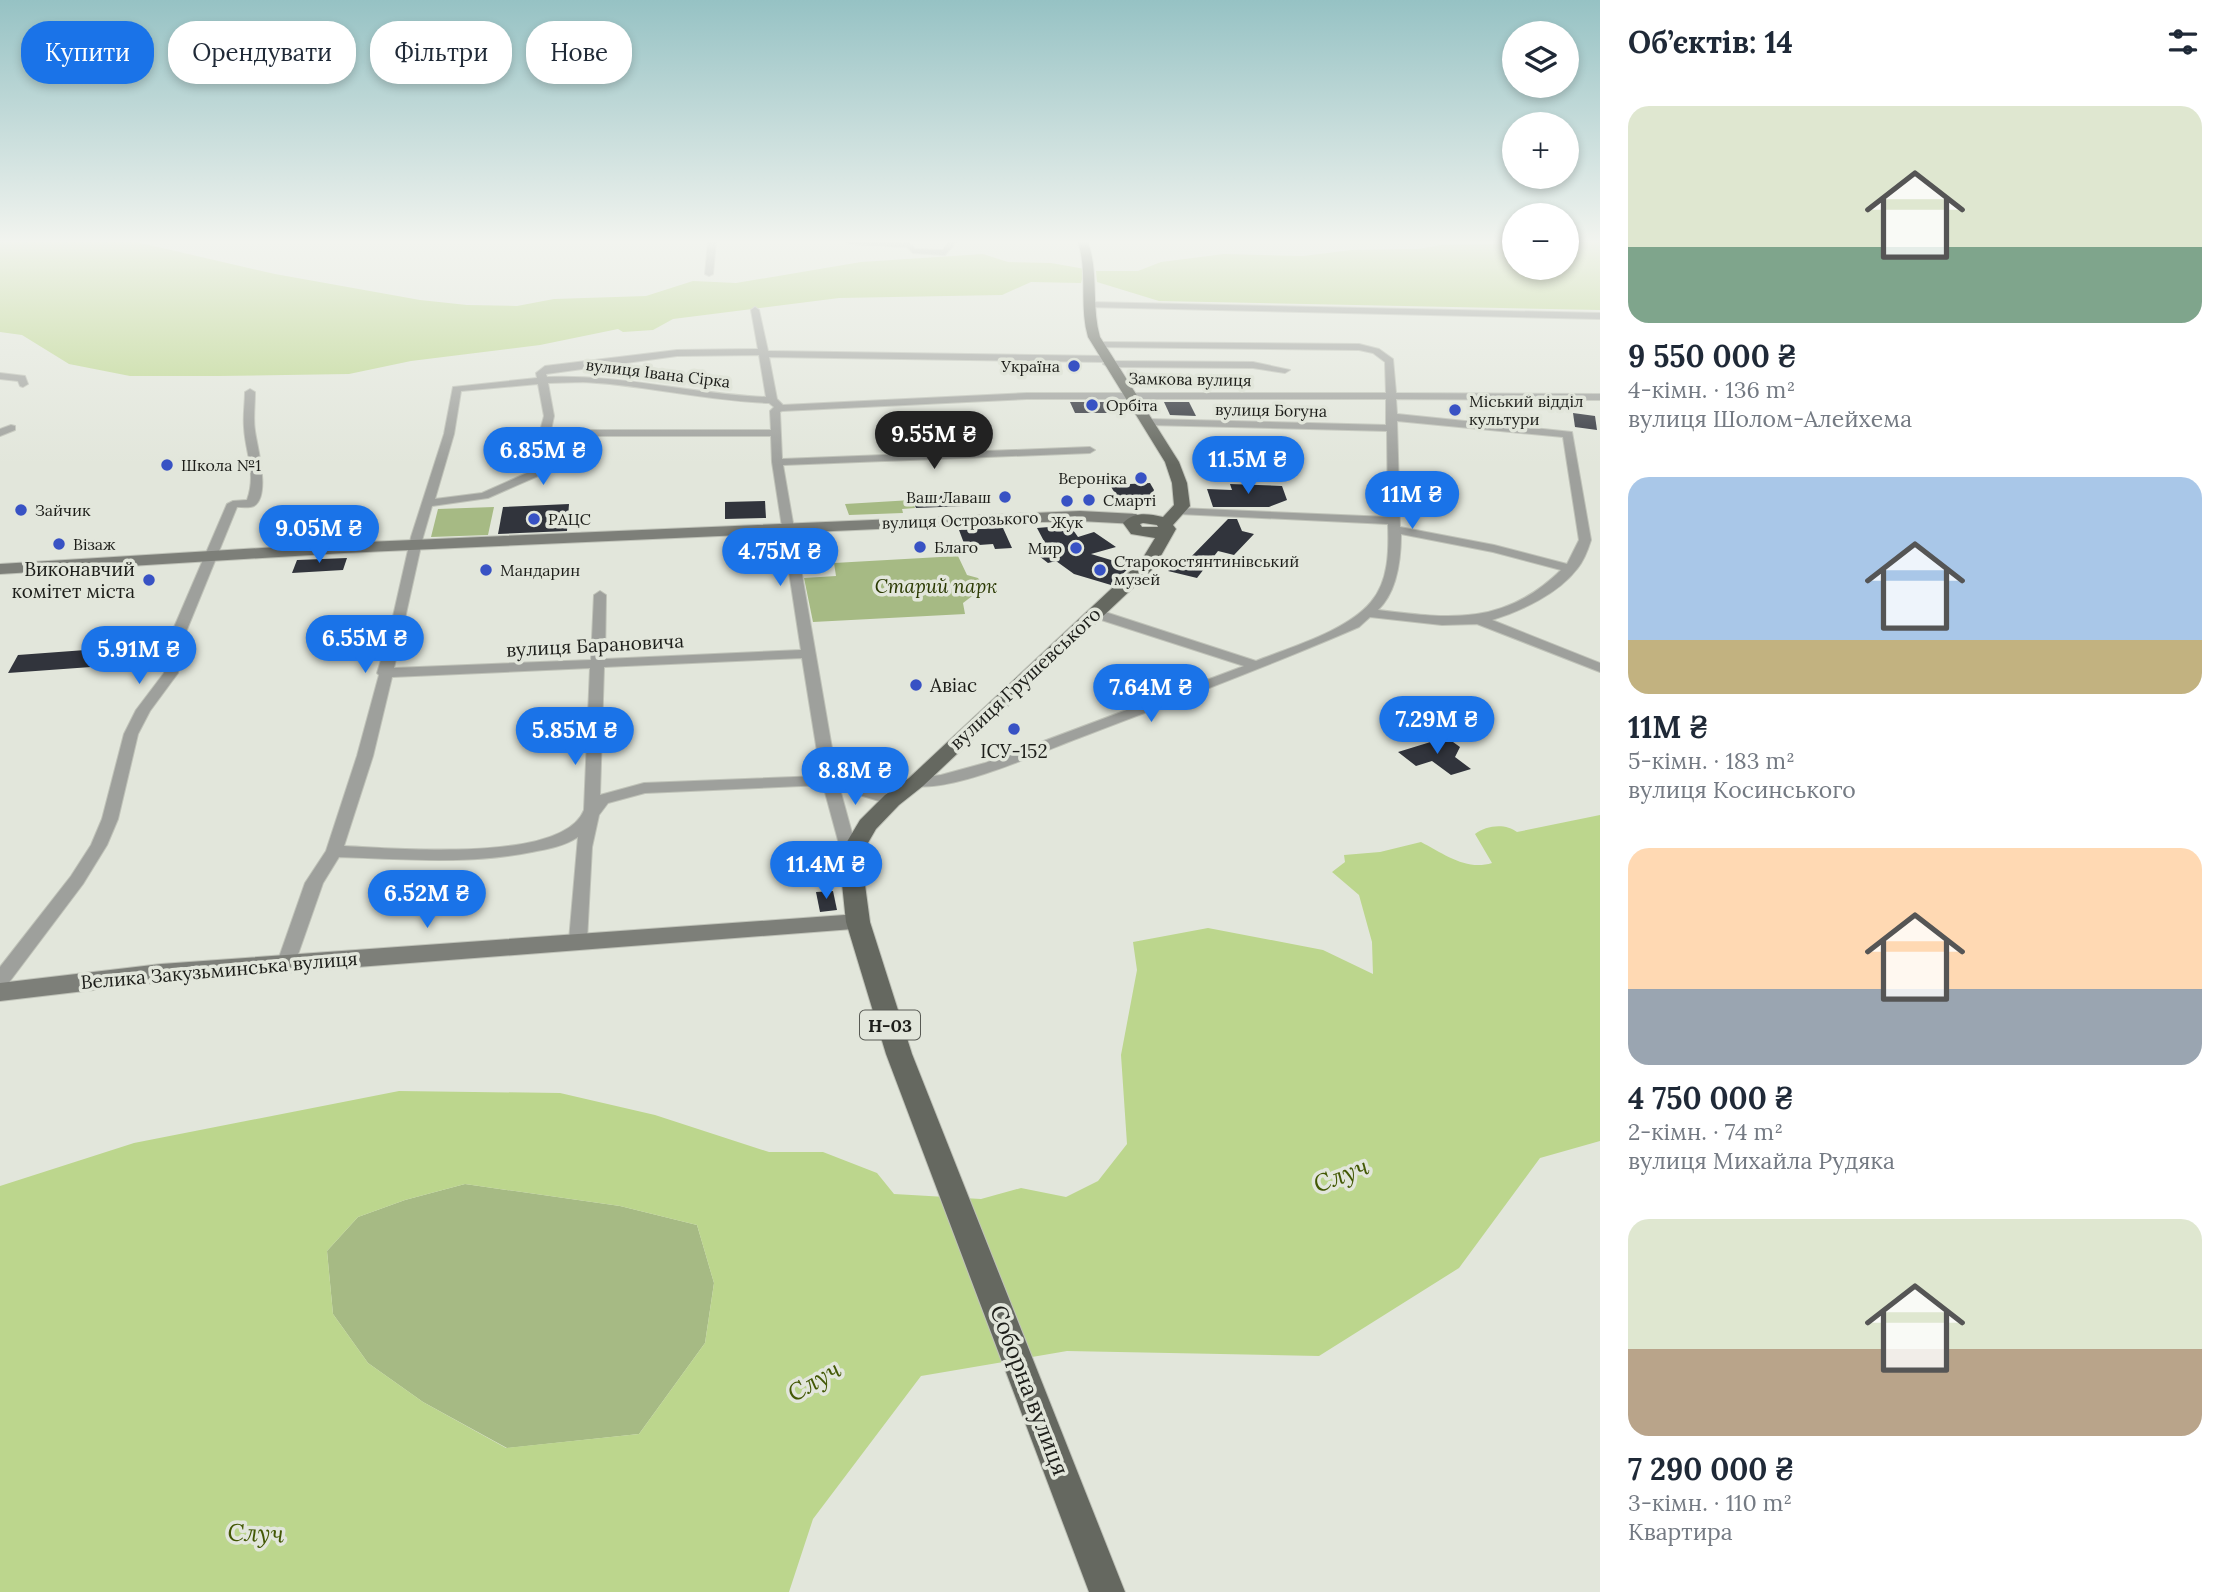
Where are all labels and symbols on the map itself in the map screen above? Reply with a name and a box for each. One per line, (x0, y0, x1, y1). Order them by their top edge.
street label: вулиця Івана Сірка (585, 354, 731, 392)
place label: Україна (1000, 356, 1060, 376)
marker: Україна (1066, 358, 1082, 374)
street label: Замкова вулиця (1128, 368, 1252, 390)
place label: Міський відділ культури (1469, 391, 1583, 429)
place label: Орбіта (1106, 395, 1158, 415)
marker: Орбіта (1084, 397, 1100, 413)
street label: вулиця Богуна (1215, 399, 1327, 421)
marker: Міський відділ культури (1447, 402, 1463, 418)
pin: 9.55M ₴ (869, 412, 999, 471)
pin: 6.85M ₴ (478, 428, 608, 487)
pin: 11.5M ₴ (1183, 436, 1313, 496)
place label: Школа №1 (181, 455, 261, 475)
marker: Школа №1 (159, 457, 175, 473)
place label: Вероніка (1058, 468, 1127, 488)
marker: Вероніка (1133, 470, 1149, 486)
pin: 11M ₴ (1363, 472, 1461, 531)
place label: Ваш Лаваш (906, 487, 991, 507)
marker: Ваш Лаваш (997, 489, 1013, 505)
place label: Смарті (1103, 490, 1156, 510)
marker: Смарті (1081, 492, 1097, 508)
marker: Жук (1059, 493, 1075, 509)
place label: Зайчик (35, 500, 91, 520)
marker: Зайчик (13, 502, 29, 518)
pin: 9.05M ₴ (254, 505, 384, 565)
street label: вулиця Острозького (881, 507, 1039, 533)
place label: РАЦС (548, 509, 591, 529)
marker: РАЦС (526, 511, 542, 527)
place label: Жук (1051, 512, 1083, 532)
pin: 4.75M ₴ (715, 528, 845, 588)
place label: Візаж (73, 534, 116, 554)
marker: Візаж (51, 536, 67, 552)
place label: Благо (934, 537, 978, 557)
place label: Мир (1028, 538, 1062, 558)
marker: Благо (912, 539, 928, 555)
marker: Мир (1068, 540, 1084, 556)
place label: Старокостянтинівський музей (1114, 551, 1299, 589)
place label: Виконавчий комітет міста (12, 557, 135, 603)
place label: Мандарин (500, 560, 580, 580)
marker: Мандарин (478, 562, 494, 578)
marker: Старокостянтинівський музей (1092, 562, 1108, 578)
marker: Виконавчий комітет міста (141, 572, 157, 588)
park label: Старий парк (875, 574, 997, 598)
street label: вулиця Грушевського (944, 602, 1106, 754)
pin: 6.55M ₴ (300, 616, 430, 675)
pin: 5.91M ₴ (74, 626, 204, 686)
street label: вулиця Барановича (505, 628, 685, 662)
pin: 7.64M ₴ (1086, 664, 1216, 724)
place label: Авіас (929, 673, 977, 697)
marker: Авіас (908, 677, 924, 693)
pin: 7.29M ₴ (1372, 696, 1502, 756)
pin: 5.85M ₴ (510, 708, 640, 767)
marker: ІСУ-152 (1006, 721, 1022, 737)
place label: ІСУ-152 (980, 739, 1048, 763)
pin: 8.8M ₴ (798, 748, 912, 807)
pin: 11.4M ₴ (761, 842, 891, 901)
pin: 6.52M ₴ (362, 870, 492, 930)
street label: Велика Закузьминська вулиця (80, 946, 358, 994)
road number: Н-03 (860, 1010, 920, 1040)
water label: Случ (1309, 1150, 1373, 1200)
street label: Соборна вулиця (984, 1301, 1076, 1479)
water label: Случ (782, 1353, 846, 1409)
water label: Случ (227, 1517, 285, 1549)

